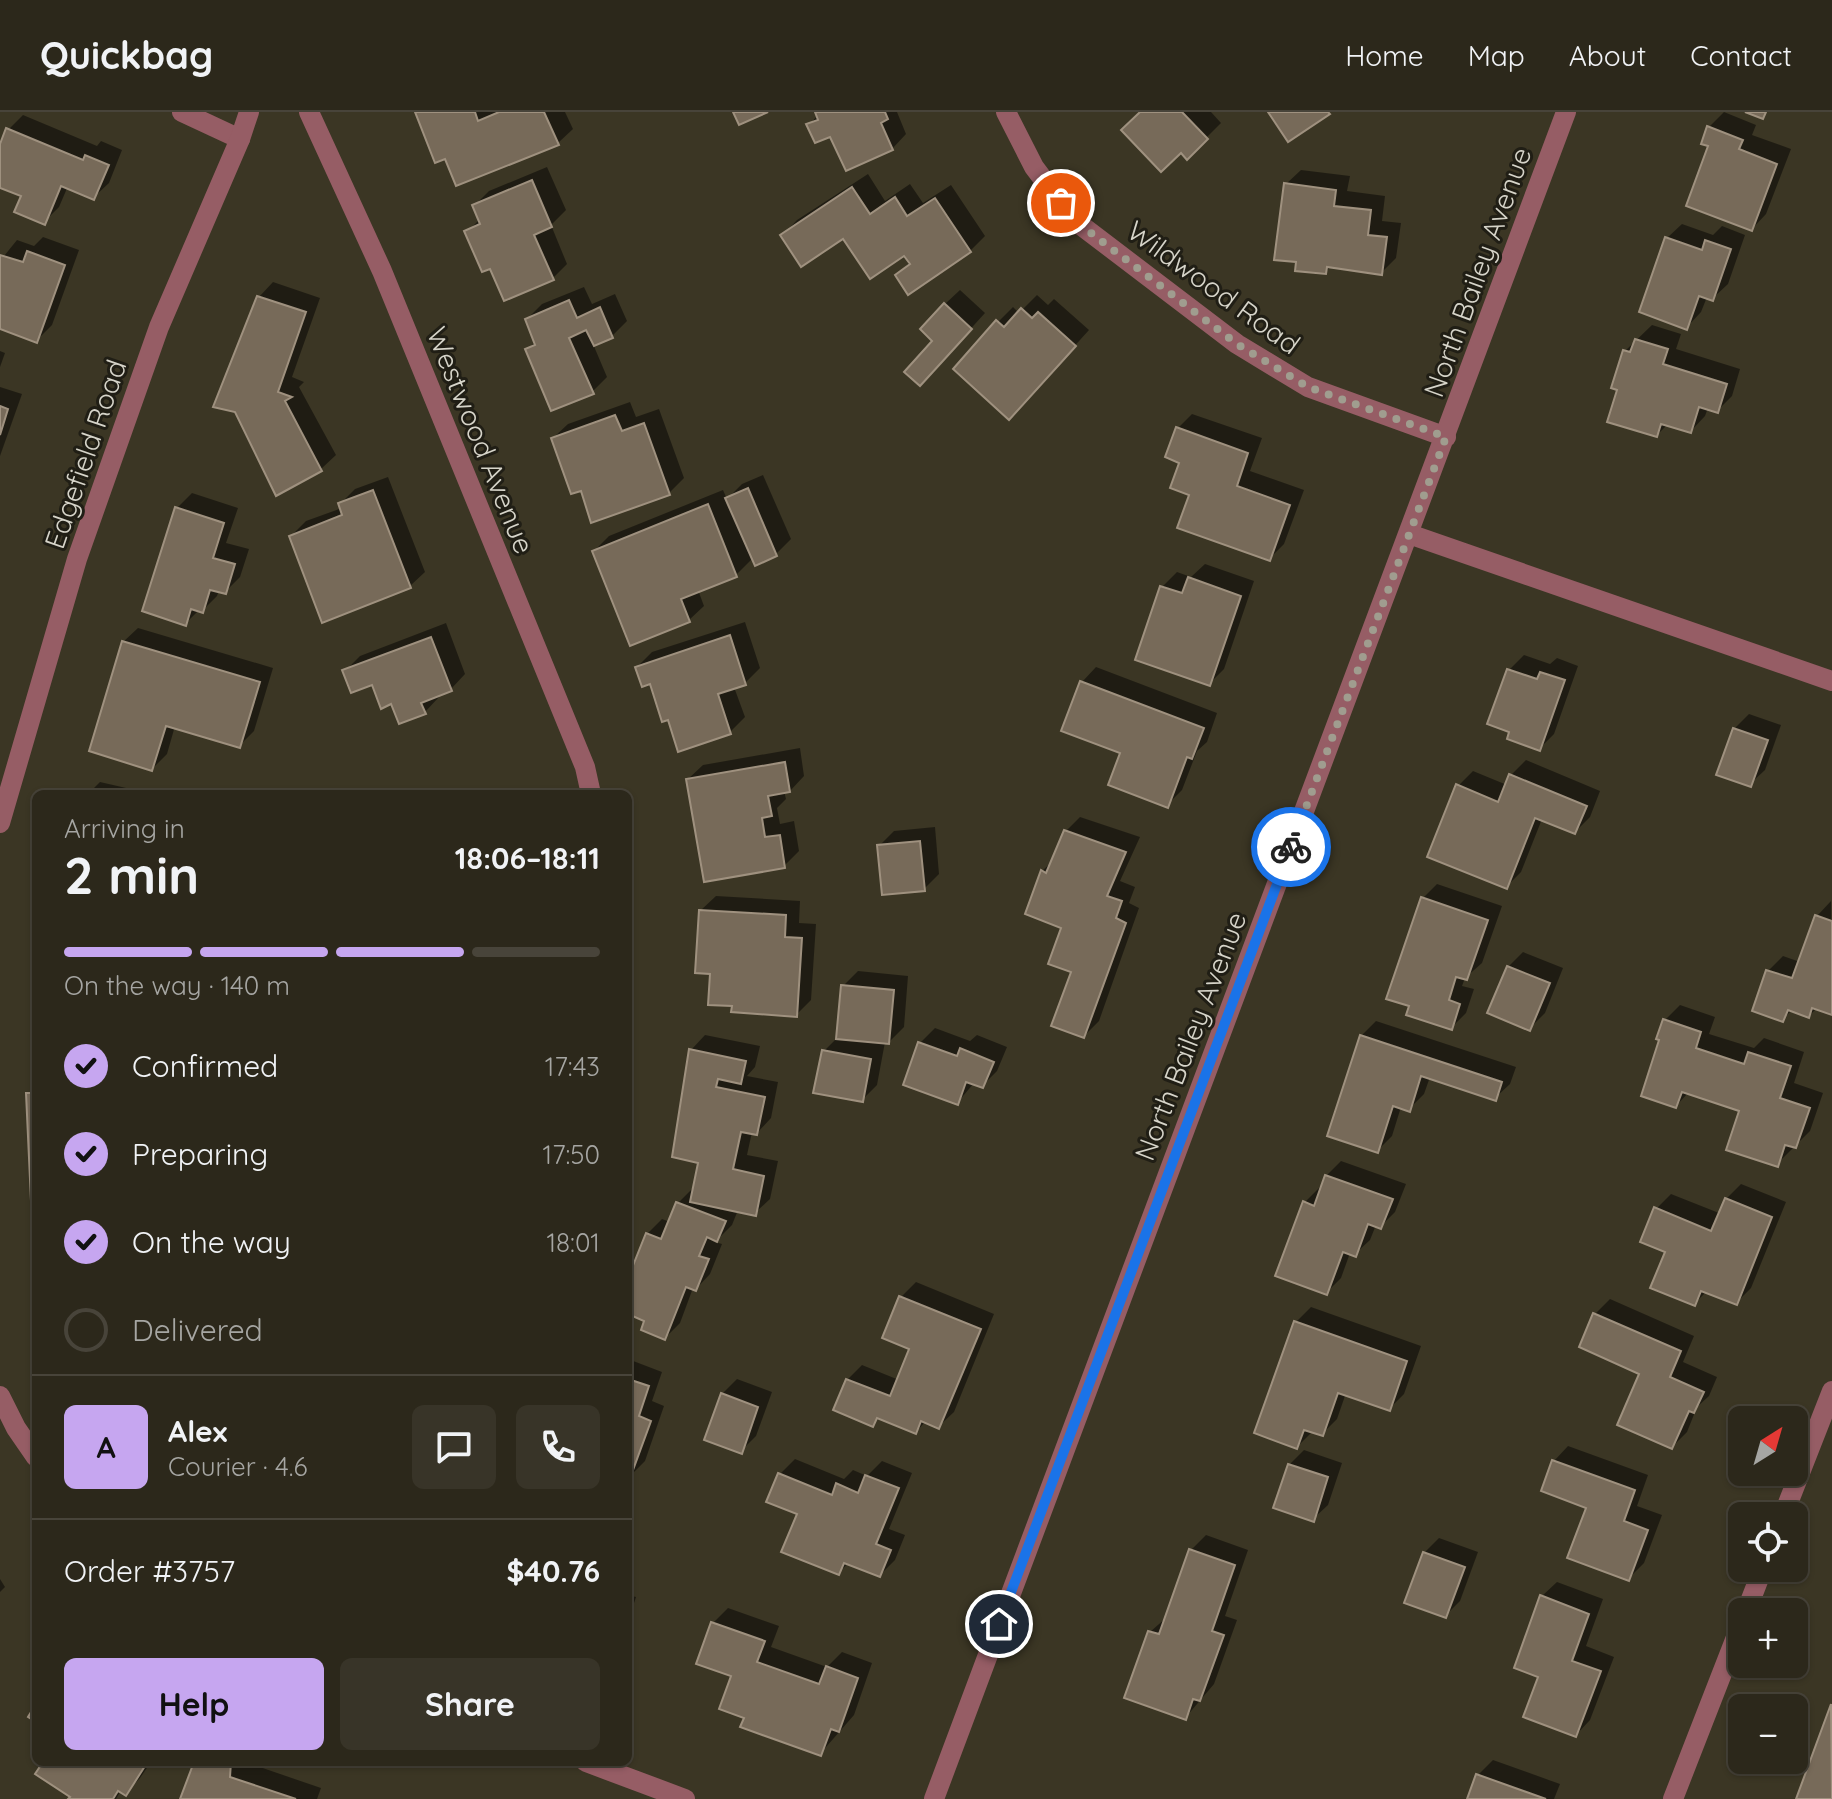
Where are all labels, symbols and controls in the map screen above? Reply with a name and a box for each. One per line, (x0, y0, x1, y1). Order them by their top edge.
text: Quickbag (40, 31, 213, 79)
text: Home (1345, 38, 1424, 73)
text: Map (1468, 38, 1525, 73)
text: About (1569, 38, 1646, 73)
text: Contact (1690, 38, 1792, 73)
street label: North Bailey Avenue (1416, 142, 1538, 402)
pin (1027, 169, 1095, 237)
icon: bag (1039, 181, 1083, 225)
street label: Wildwood Road (1121, 213, 1307, 361)
street label: Westwood Avenue (420, 322, 542, 558)
street label: Edgefield Road (36, 355, 134, 553)
courier (1251, 807, 1331, 887)
text: Arriving in (64, 812, 185, 845)
icon: bike (1269, 825, 1313, 869)
text: 18:06–18:11 (455, 839, 600, 877)
text: 2 min (64, 842, 199, 907)
street label: North Bailey Avenue (1126, 907, 1254, 1165)
text: On the way · 140 m (64, 969, 290, 1002)
icon: check (64, 1044, 108, 1088)
text: Confirmed (132, 1047, 278, 1085)
text: 17:43 (545, 1050, 600, 1083)
icon: check (64, 1132, 108, 1176)
text: Preparing (132, 1135, 268, 1173)
text: 17:50 (543, 1138, 600, 1171)
icon: check (64, 1220, 108, 1264)
text: On the way (132, 1223, 291, 1261)
text: 18:01 (546, 1226, 600, 1259)
text: Delivered (132, 1311, 263, 1349)
button: chat (412, 1405, 496, 1489)
button: phone (516, 1405, 600, 1489)
north arrow (1728, 1406, 1808, 1486)
map controls (1728, 1406, 1808, 1774)
text: Alex (168, 1412, 227, 1450)
text: A (96, 1428, 116, 1466)
text: Courier · 4.6 (168, 1450, 307, 1483)
button: locate (1728, 1502, 1808, 1582)
text: Order #3757 (64, 1552, 235, 1590)
text: $40.76 (506, 1552, 600, 1590)
pin (965, 1590, 1033, 1658)
button: + (1728, 1598, 1808, 1678)
icon: home (977, 1602, 1021, 1646)
button: Help (64, 1658, 324, 1750)
button: Share (340, 1658, 600, 1750)
button: − (1728, 1694, 1808, 1774)

